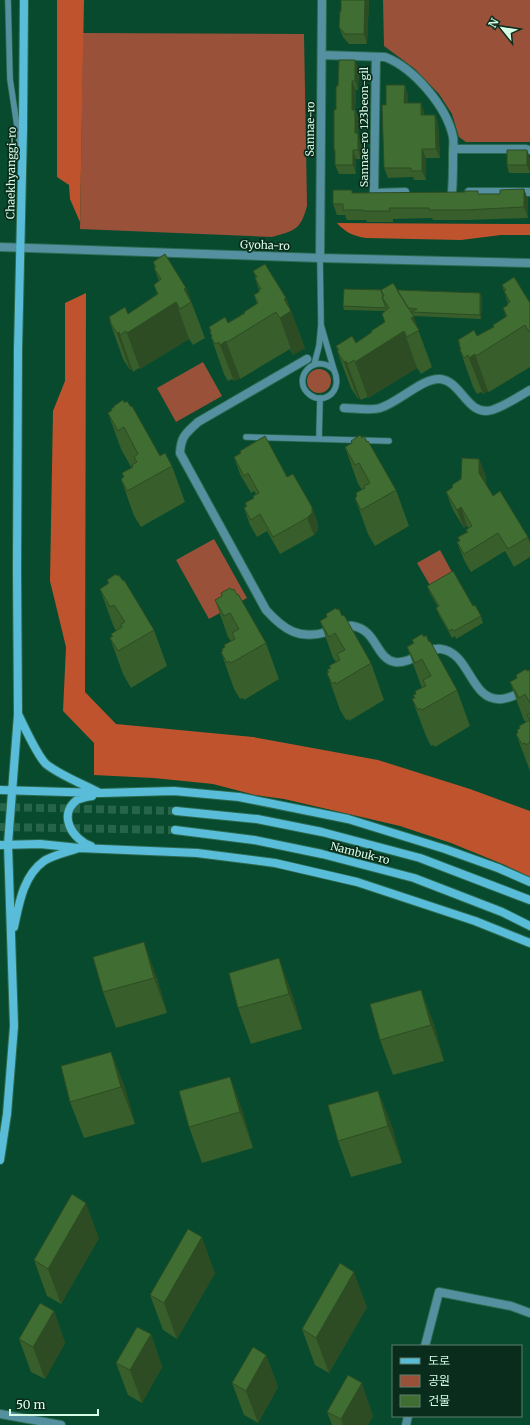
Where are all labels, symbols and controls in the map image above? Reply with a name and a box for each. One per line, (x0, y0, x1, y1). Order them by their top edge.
north arrow (482, 8, 522, 48)
text: N (485, 15, 502, 30)
street label: Sannae-ro 123beon-gil (357, 66, 371, 187)
street label: Sannae-ro (303, 101, 317, 157)
street label: Chaekhyanggi-ro (3, 126, 19, 219)
street label: Gyoha-ro (240, 237, 291, 253)
street label: Nambuk-ro (329, 839, 392, 867)
legend (392, 1345, 522, 1417)
text: 도로 (428, 1353, 450, 1368)
text: 공원 (428, 1373, 450, 1388)
scale bar (10, 1391, 98, 1417)
text: 건물 (428, 1393, 450, 1408)
text: 50 m (16, 1397, 45, 1412)

